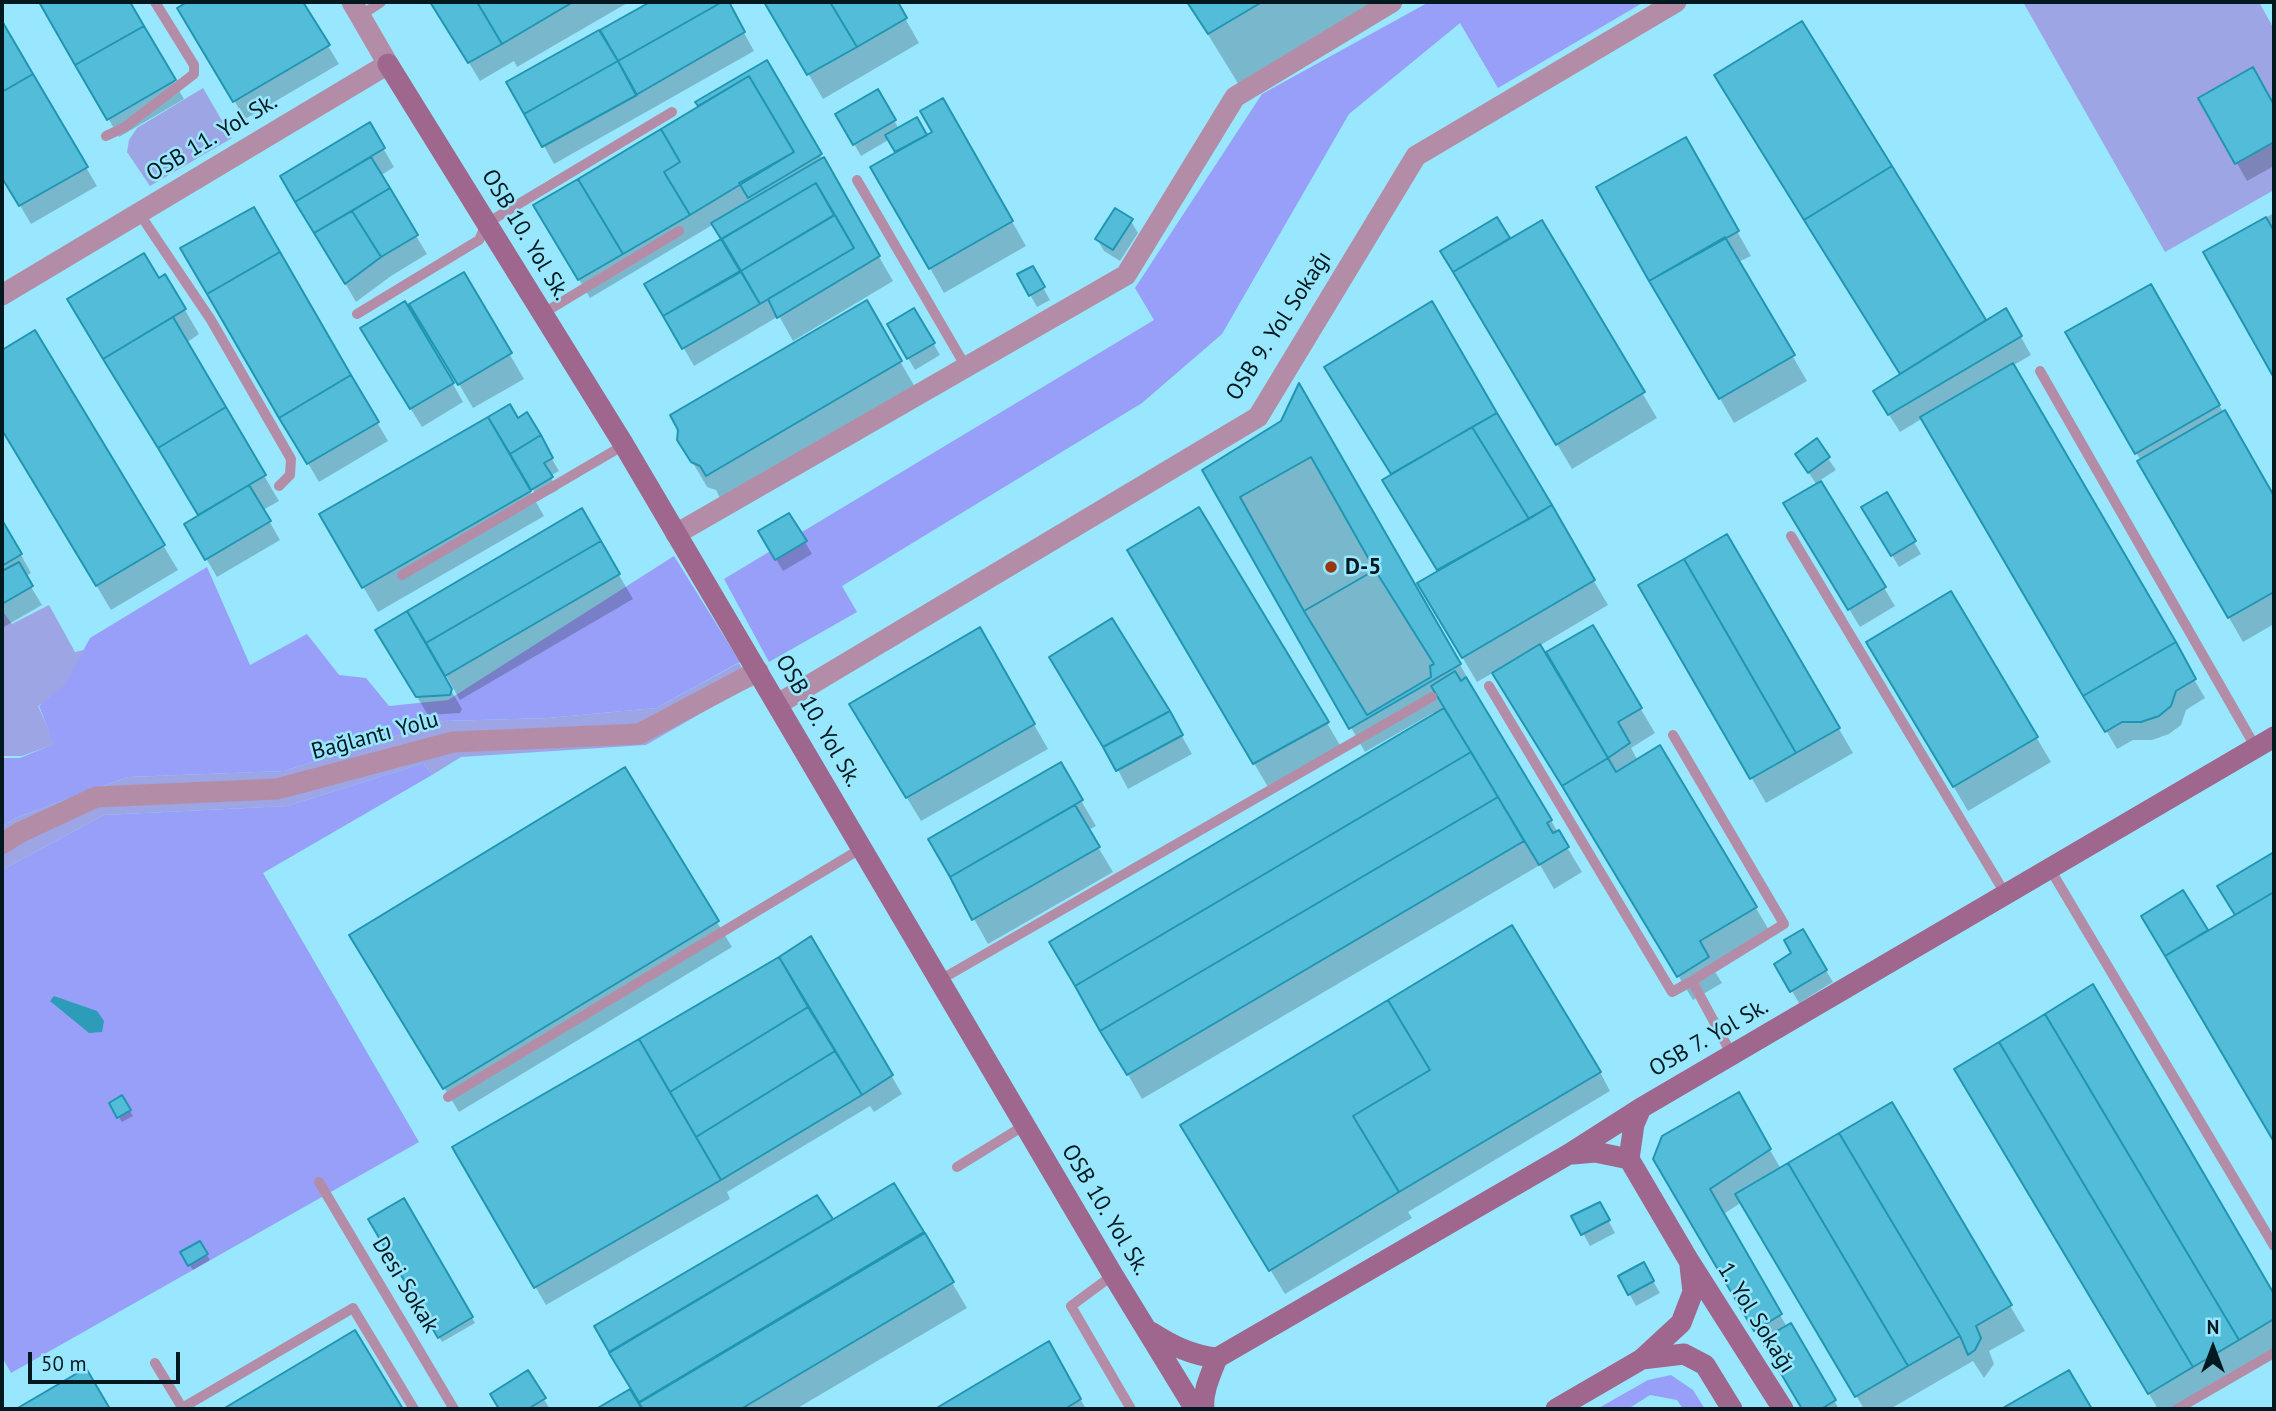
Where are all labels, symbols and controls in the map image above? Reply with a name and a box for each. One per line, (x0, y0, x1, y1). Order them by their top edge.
street label: OSB 11. Yol Sk. (142, 88, 282, 188)
street label: OSB 10. Yol Sk. (475, 165, 575, 305)
street label: OSB 9. Yol Sokağı (1220, 246, 1338, 406)
place label: D-5 (1345, 553, 1381, 581)
marker: D-5 (1323, 559, 1339, 575)
street label: OSB 10. Yol Sk. (769, 650, 867, 792)
street label: Bağlantı Yolu (308, 706, 442, 766)
street label: OSB 7. Yol Sk. (1645, 993, 1773, 1083)
street label: OSB 10. Yol Sk. (1055, 1140, 1155, 1280)
street label: Desi Sokak (366, 1232, 444, 1338)
street label: 1. Yol Sokağı (1711, 1258, 1801, 1378)
north arrow (2178, 1313, 2248, 1383)
text: N (2207, 1315, 2219, 1339)
scale bar (32, 1338, 184, 1382)
text: 50 m (41, 1350, 87, 1377)

